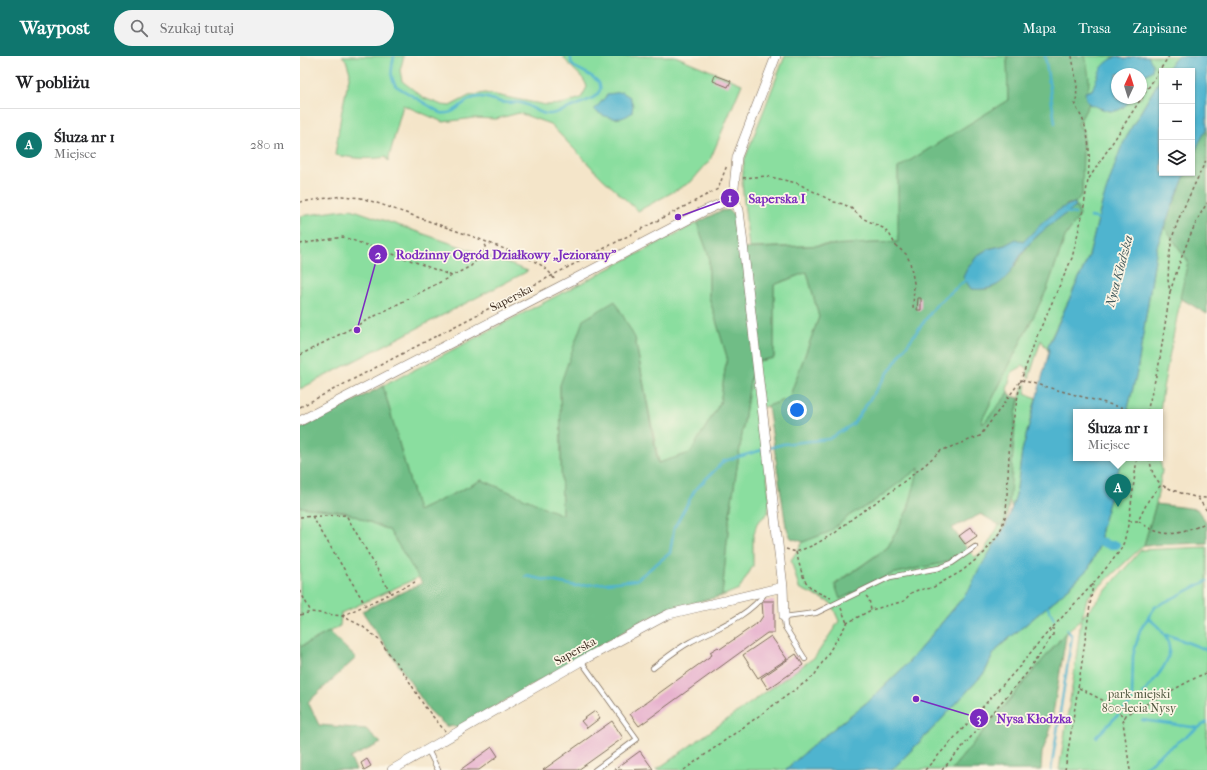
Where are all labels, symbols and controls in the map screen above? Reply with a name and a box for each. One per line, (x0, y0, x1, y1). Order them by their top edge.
search box (114, 10, 394, 46)
text: Waypost (20, 17, 90, 39)
icon: search (128, 17, 150, 39)
text: Szukaj tutaj (160, 19, 234, 37)
text: Mapa (1023, 20, 1056, 37)
text: Trasa (1078, 20, 1111, 37)
text: Zapisane (1133, 20, 1187, 37)
north arrow (1111, 68, 1147, 104)
map controls (1159, 68, 1195, 176)
button: + (1159, 68, 1195, 104)
text: W pobliżu (16, 72, 90, 92)
button: − (1159, 104, 1195, 140)
text: Śluza nr 1 (54, 128, 115, 146)
text: A (25, 137, 33, 152)
text: 280 m (250, 137, 284, 152)
button: layers (1159, 140, 1195, 176)
text: Miejsce (54, 146, 96, 161)
callout: Saperska I (720, 185, 813, 210)
text: 1 (728, 191, 732, 205)
text: Saperska I (748, 191, 806, 207)
water label: Nysa Kłodzka (1102, 233, 1136, 309)
callout: Rodzinny Ogród Działkowy „Jeziorany” (368, 242, 624, 267)
text: Rodzinny Ogród Działkowy „Jeziorany” (396, 247, 616, 263)
text: 2 (375, 248, 382, 262)
street label: Saperska (488, 281, 535, 315)
your location (787, 400, 807, 420)
popup (1073, 409, 1163, 461)
text: Śluza nr 1 (1088, 419, 1148, 437)
text: Miejsce (1088, 437, 1130, 452)
pin: A (1105, 474, 1131, 507)
street label: Saperska (552, 634, 599, 668)
park label: park miejski 800-lecia Nysy (1102, 687, 1177, 715)
callout: Nysa Kłodzka (969, 706, 1080, 731)
text: 3 (977, 711, 982, 726)
text: Nysa Kłodzka (996, 711, 1073, 727)

